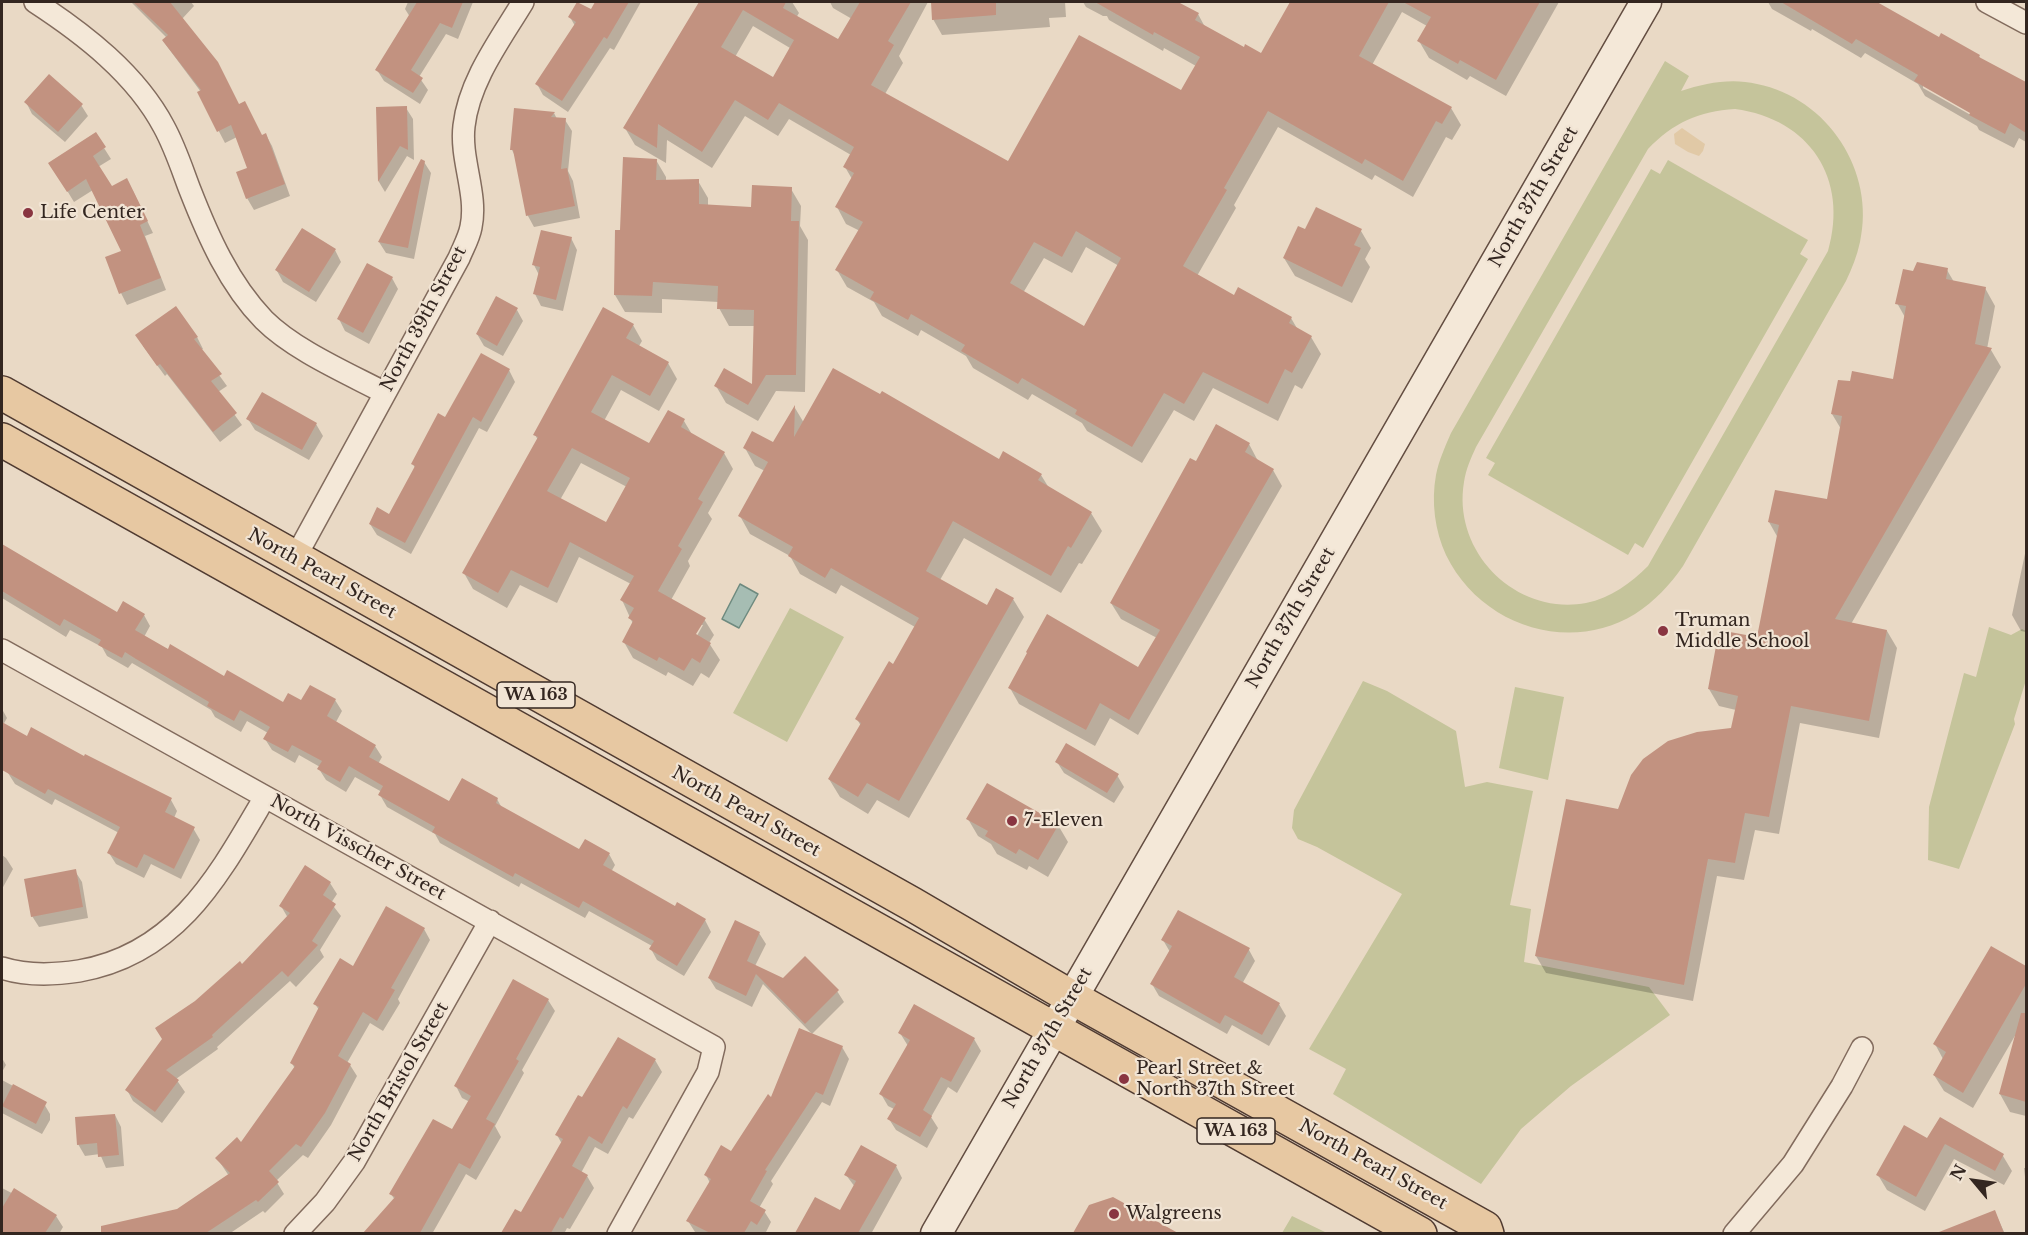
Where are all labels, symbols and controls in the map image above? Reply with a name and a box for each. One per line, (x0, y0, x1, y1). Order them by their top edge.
street label: North 37th Street (1485, 123, 1583, 271)
place label: Life Center (40, 202, 145, 224)
marker: Life Center (21, 206, 35, 220)
street label: North 39th Street (377, 243, 471, 395)
street label: North Pearl Street (244, 524, 400, 624)
street label: North 37th Street (1242, 544, 1340, 692)
place label: Truman Middle School (1675, 610, 1809, 652)
marker: Truman Middle School (1656, 624, 1670, 638)
road number: WA 163 (497, 682, 575, 708)
street label: North Pearl Street (668, 762, 824, 862)
street label: North Visscher Street (267, 791, 449, 905)
place label: 7-Eleven (1024, 810, 1103, 832)
marker: 7-Eleven (1005, 814, 1019, 828)
street label: North 37th Street (999, 964, 1097, 1112)
street label: North Bristol Street (344, 998, 454, 1166)
place label: Pearl Street & North 37th Street (1136, 1058, 1295, 1100)
marker: Pearl Street & North 37th Street (1117, 1072, 1131, 1086)
street label: North Pearl Street (1295, 1115, 1451, 1215)
road number: WA 163 (1197, 1118, 1275, 1144)
north arrow (1944, 1151, 2004, 1211)
text: N (1946, 1161, 1971, 1184)
place label: Walgreens (1126, 1203, 1222, 1225)
marker: Walgreens (1107, 1207, 1121, 1221)

